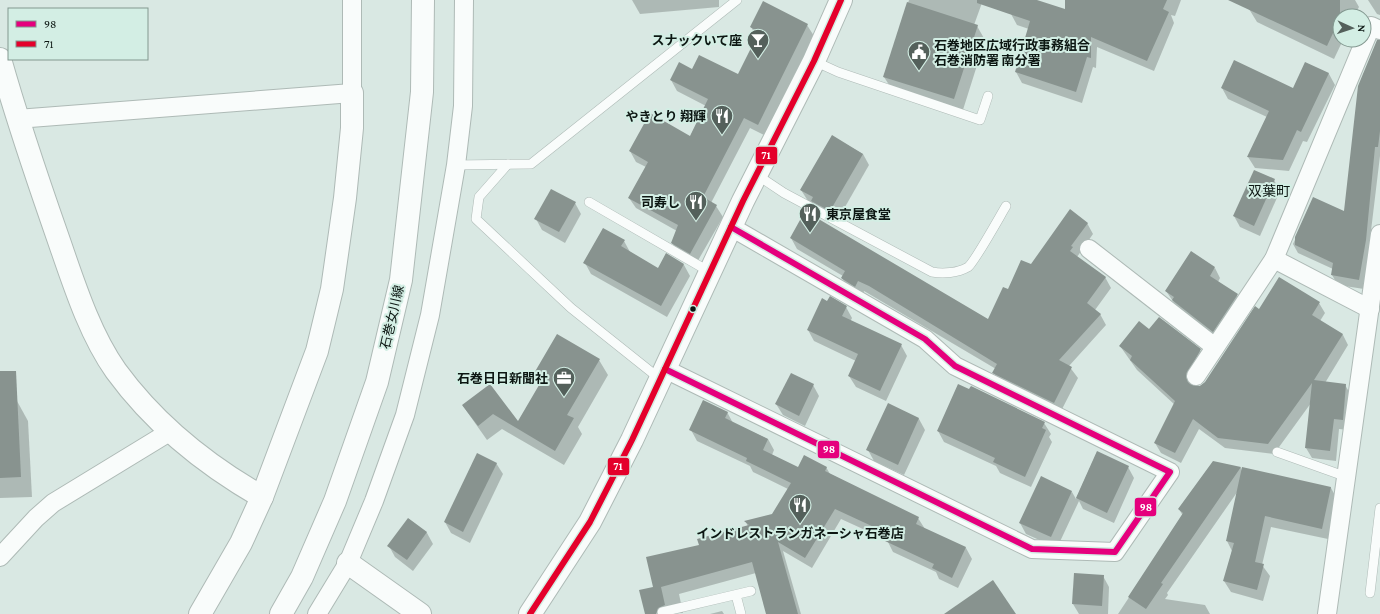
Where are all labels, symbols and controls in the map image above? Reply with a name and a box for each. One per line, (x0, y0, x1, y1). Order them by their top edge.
legend (8, 8, 148, 60)
north arrow (1332, 8, 1372, 48)
text: 98 (44, 17, 57, 31)
text: N (1356, 24, 1368, 33)
bar icon: スナックいて座 (745, 27, 771, 60)
place label: スナックいて座 (651, 33, 742, 48)
text: 71 (44, 37, 54, 51)
place label: 石巻地区広域行政事務組合 石巻消防署 南分署 (934, 38, 1090, 68)
public building icon: 石巻地区広域行政事務組合 石巻消防署 南分署 (906, 39, 932, 72)
restaurant icon: やきとり 翔輝 (709, 103, 735, 136)
place label: やきとり 翔輝 (625, 109, 706, 124)
line badge: 71 (755, 146, 778, 165)
text: 71 (761, 149, 771, 161)
district label: 双葉町 (1248, 183, 1290, 199)
restaurant icon: 司寿し (683, 189, 709, 222)
place label: 司寿し (641, 195, 680, 210)
restaurant icon: 東京屋食堂 (797, 201, 823, 234)
place label: 東京屋食堂 (826, 207, 891, 222)
street label: 石巻女川線 (377, 284, 407, 350)
unlabelled marker (688, 304, 698, 314)
office icon: 石巻日日新聞社 (551, 365, 577, 398)
place label: 石巻日日新聞社 (457, 371, 548, 386)
line badge: 98 (817, 440, 840, 459)
text: 98 (823, 443, 835, 455)
line badge: 71 (607, 457, 630, 476)
text: 71 (613, 460, 623, 472)
restaurant icon: インドレストランガネーシャ石巻店 (787, 492, 813, 525)
line badge: 98 (1134, 497, 1157, 517)
text: 98 (1140, 501, 1152, 513)
place label: インドレストランガネーシャ石巻店 (696, 526, 904, 541)

